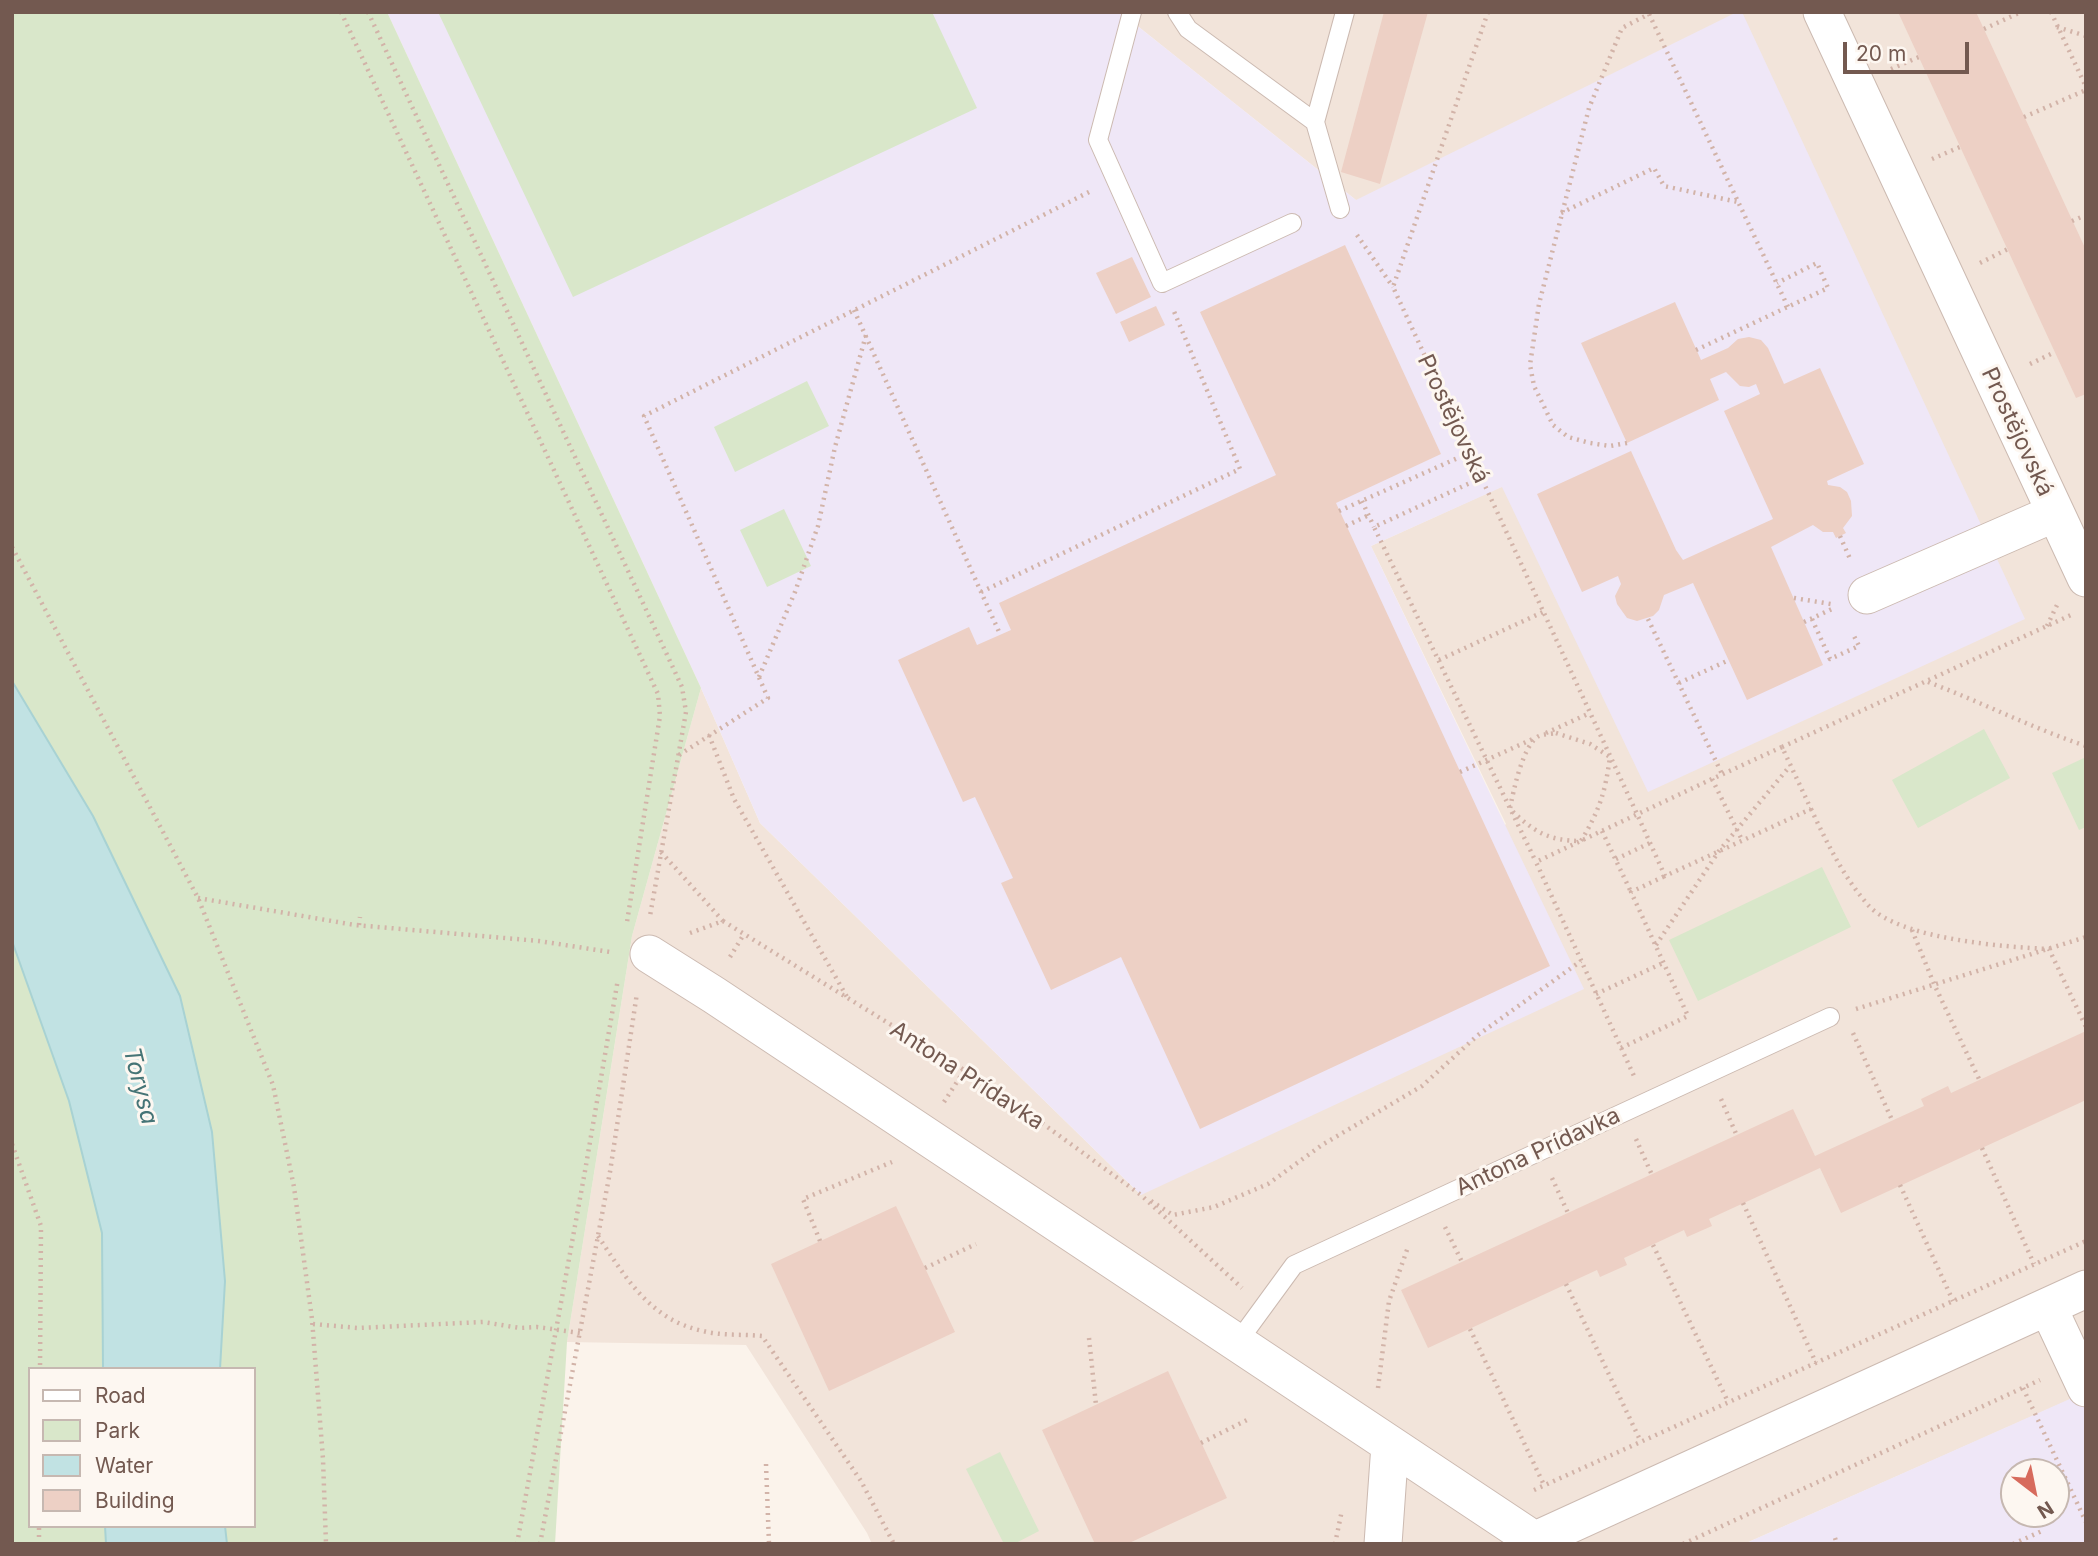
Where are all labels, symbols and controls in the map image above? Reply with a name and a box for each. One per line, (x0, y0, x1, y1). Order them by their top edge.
scale bar (1846, 28, 1972, 72)
text: 20 m (1856, 41, 1906, 66)
street label: Prostějovská (1411, 350, 1495, 488)
street label: Prostějovská (1975, 363, 2059, 501)
street label: Antona Prídavka (885, 1016, 1049, 1136)
water label: Torysa (117, 1045, 163, 1127)
street label: Antona Prídavka (1451, 1102, 1625, 1202)
legend (28, 1367, 256, 1528)
text: Road (95, 1383, 146, 1408)
text: Park (95, 1418, 140, 1443)
text: Water (95, 1453, 153, 1478)
north arrow (2000, 1458, 2070, 1528)
text: Building (95, 1488, 175, 1513)
text: N (2033, 1496, 2058, 1523)

